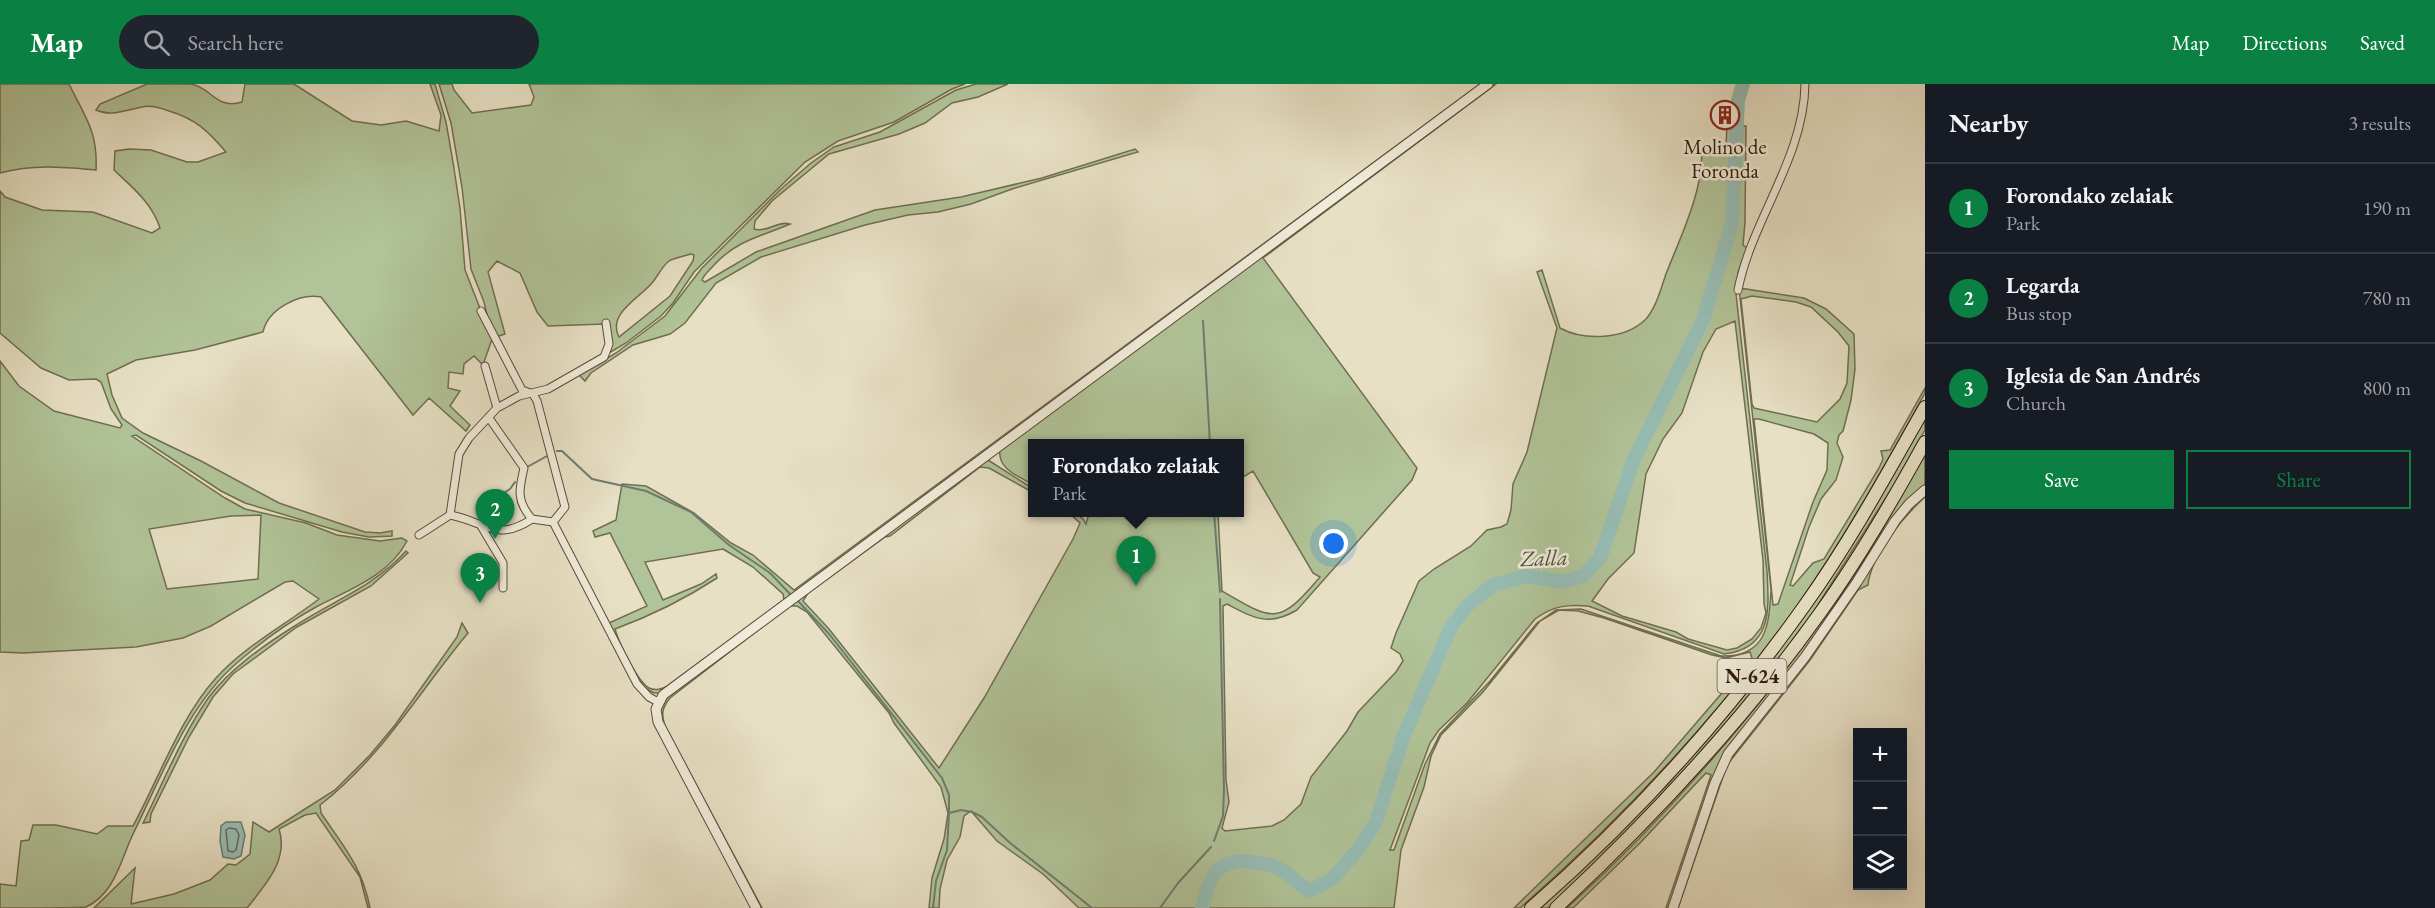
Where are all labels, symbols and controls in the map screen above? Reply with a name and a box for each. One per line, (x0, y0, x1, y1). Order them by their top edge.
search box (119, 15, 539, 69)
text: Map (30, 24, 83, 60)
icon: search (140, 26, 173, 59)
text: Search here (188, 28, 283, 57)
text: Map (2172, 29, 2209, 56)
text: Directions (2242, 29, 2327, 56)
text: Saved (2360, 29, 2405, 56)
building icon: Molino de Foronda (1709, 99, 1741, 131)
text: Nearby (1949, 106, 2029, 140)
text: 3 results (2348, 110, 2411, 136)
place label: Molino de Foronda (1683, 133, 1767, 184)
text: Forondako zelaiak (2006, 181, 2173, 210)
text: 1 (1963, 195, 1974, 221)
text: 190 m (2363, 195, 2411, 221)
text: Park (2006, 210, 2040, 236)
text: Legarda (2006, 271, 2080, 300)
text: 2 (1963, 285, 1974, 311)
text: 780 m (2363, 285, 2411, 311)
text: Bus stop (2006, 300, 2072, 326)
text: Iglesia de San Andrés (2006, 361, 2200, 390)
text: 3 (1963, 375, 1974, 401)
text: 800 m (2363, 375, 2411, 401)
text: Church (2006, 390, 2066, 416)
popup (1028, 439, 1244, 517)
button: Save (1949, 450, 2174, 509)
button: Share (2186, 450, 2411, 509)
text: Forondako zelaiak (1052, 451, 1220, 480)
text: Park (1052, 480, 1086, 506)
pin: 2 (476, 490, 514, 539)
your location (1319, 529, 1348, 558)
pin: 1 (1116, 536, 1156, 586)
water label: Zalla (1519, 543, 1568, 573)
pin: 3 (460, 554, 500, 603)
road number: N-624 (1718, 659, 1786, 693)
map controls (1853, 728, 1907, 890)
button: + (1853, 728, 1907, 782)
button: − (1853, 782, 1907, 836)
button: layers (1853, 836, 1907, 890)

